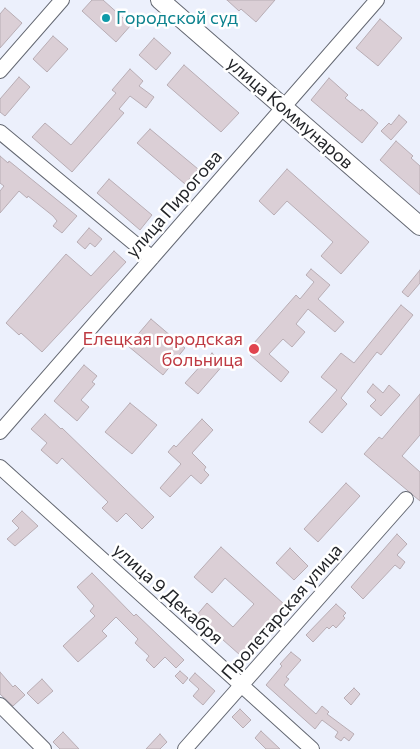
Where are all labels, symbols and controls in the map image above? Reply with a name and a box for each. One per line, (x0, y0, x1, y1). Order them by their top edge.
place label: Городской суд (116, 7, 238, 29)
marker: Городской суд (100, 12, 112, 24)
street label: улица Коммунаров (223, 52, 357, 174)
street label: улица Пирогова (122, 146, 226, 262)
place label: Елецкая городская больница (83, 328, 243, 370)
marker: Елецкая городская больница (247, 342, 261, 356)
street label: улица 9 Декабря (109, 539, 227, 649)
street label: Пролетарская улица (217, 540, 347, 684)

